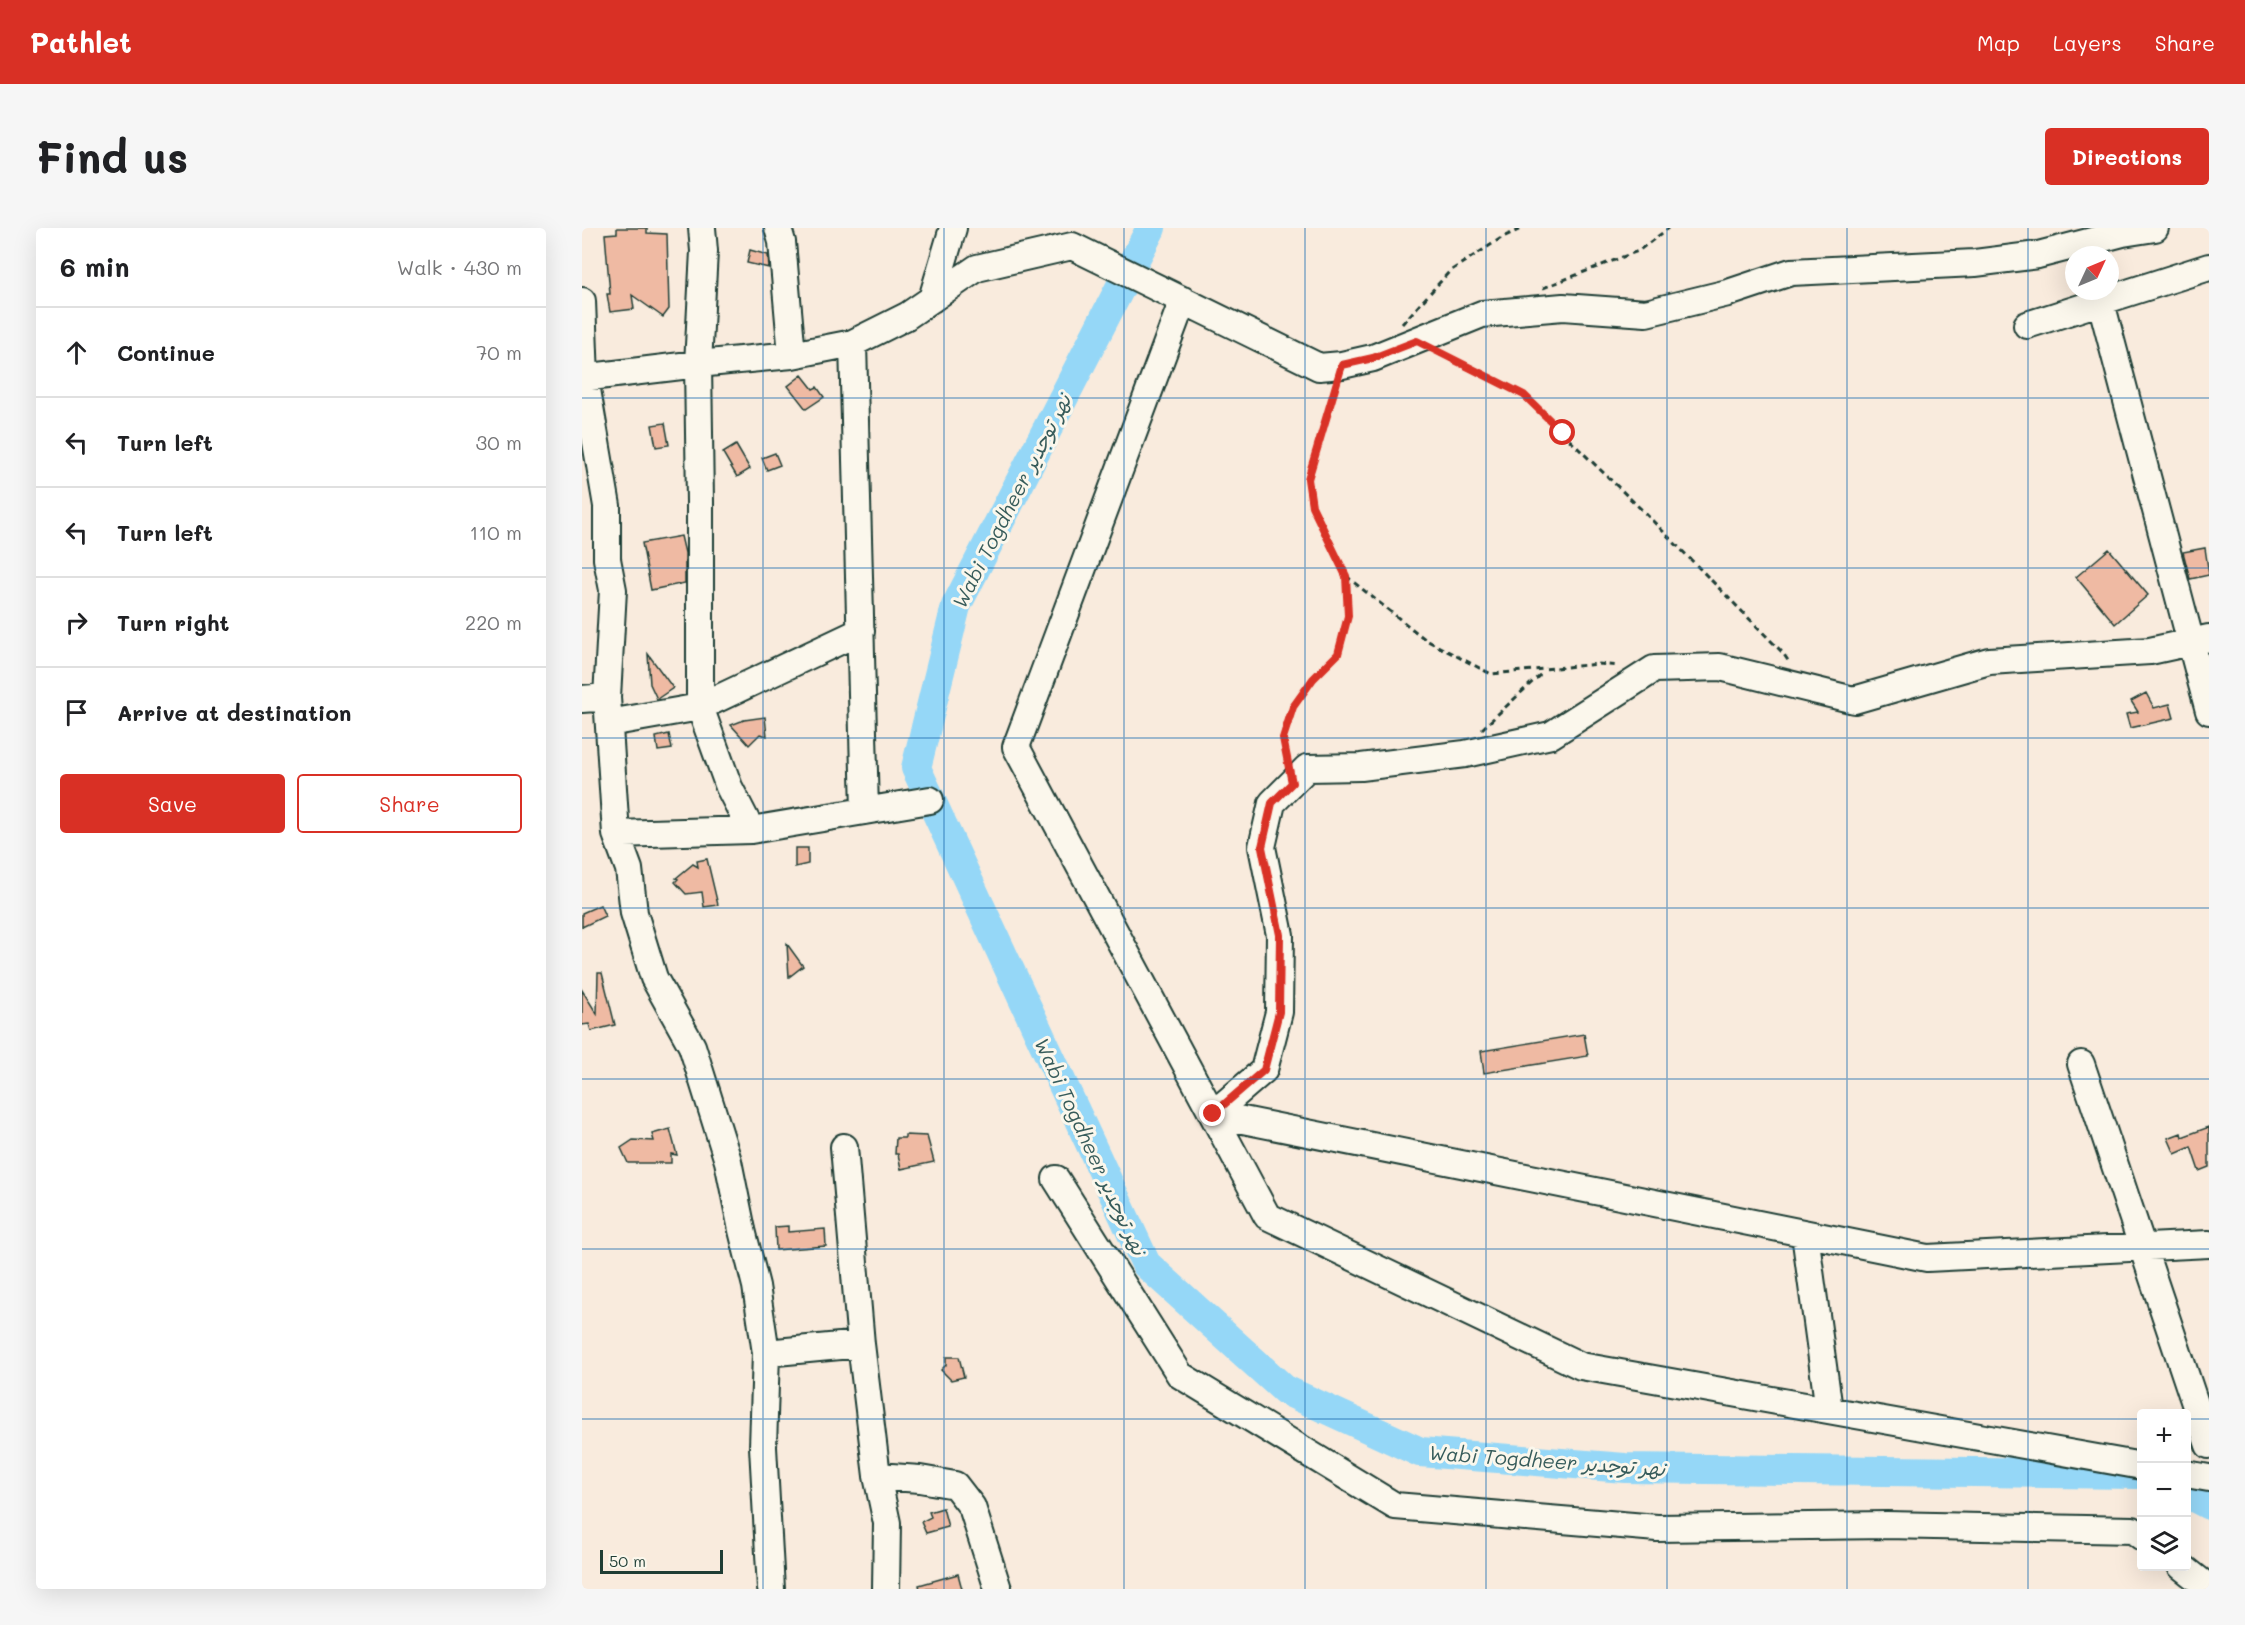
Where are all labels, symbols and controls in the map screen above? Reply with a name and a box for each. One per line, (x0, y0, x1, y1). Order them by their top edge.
text: Pathlet (30, 24, 132, 60)
text: Map (1977, 29, 2020, 56)
text: Layers (2053, 29, 2122, 56)
text: Share (2155, 29, 2215, 56)
button: Directions (2045, 128, 2209, 185)
text: Find us (36, 129, 188, 184)
north arrow (2065, 246, 2119, 300)
text: 6 min (60, 250, 129, 284)
text: Walk · 430 m (397, 254, 522, 280)
icon: ahead (60, 336, 93, 369)
text: Continue (117, 338, 215, 367)
text: 70 m (476, 339, 522, 365)
water label: Wabi Togdheer نهر توجدير (946, 387, 1077, 612)
route start (1549, 419, 1575, 445)
icon: left (60, 426, 93, 459)
text: Turn left (117, 428, 213, 457)
text: 30 m (476, 429, 522, 455)
icon: left (60, 516, 93, 549)
text: Turn left (117, 518, 213, 547)
text: 110 m (469, 519, 522, 545)
icon: right (60, 606, 93, 639)
text: Turn right (117, 608, 229, 637)
text: 220 m (465, 609, 522, 635)
icon: arrive (60, 696, 93, 729)
text: Arrive at destination (117, 698, 352, 727)
button: Save (60, 774, 285, 833)
button: Share (297, 774, 522, 833)
water label: Wabi Togdheer نهر توجدير (1029, 1033, 1154, 1261)
route end (1199, 1100, 1225, 1126)
map controls (2137, 1409, 2191, 1571)
button: + (2137, 1409, 2191, 1463)
water label: Wabi Togdheer نهر توجدير (1428, 1439, 1669, 1481)
button: − (2137, 1463, 2191, 1517)
button: layers (2137, 1517, 2191, 1571)
scale bar (600, 1547, 723, 1574)
text: 50 m (609, 1550, 646, 1571)

